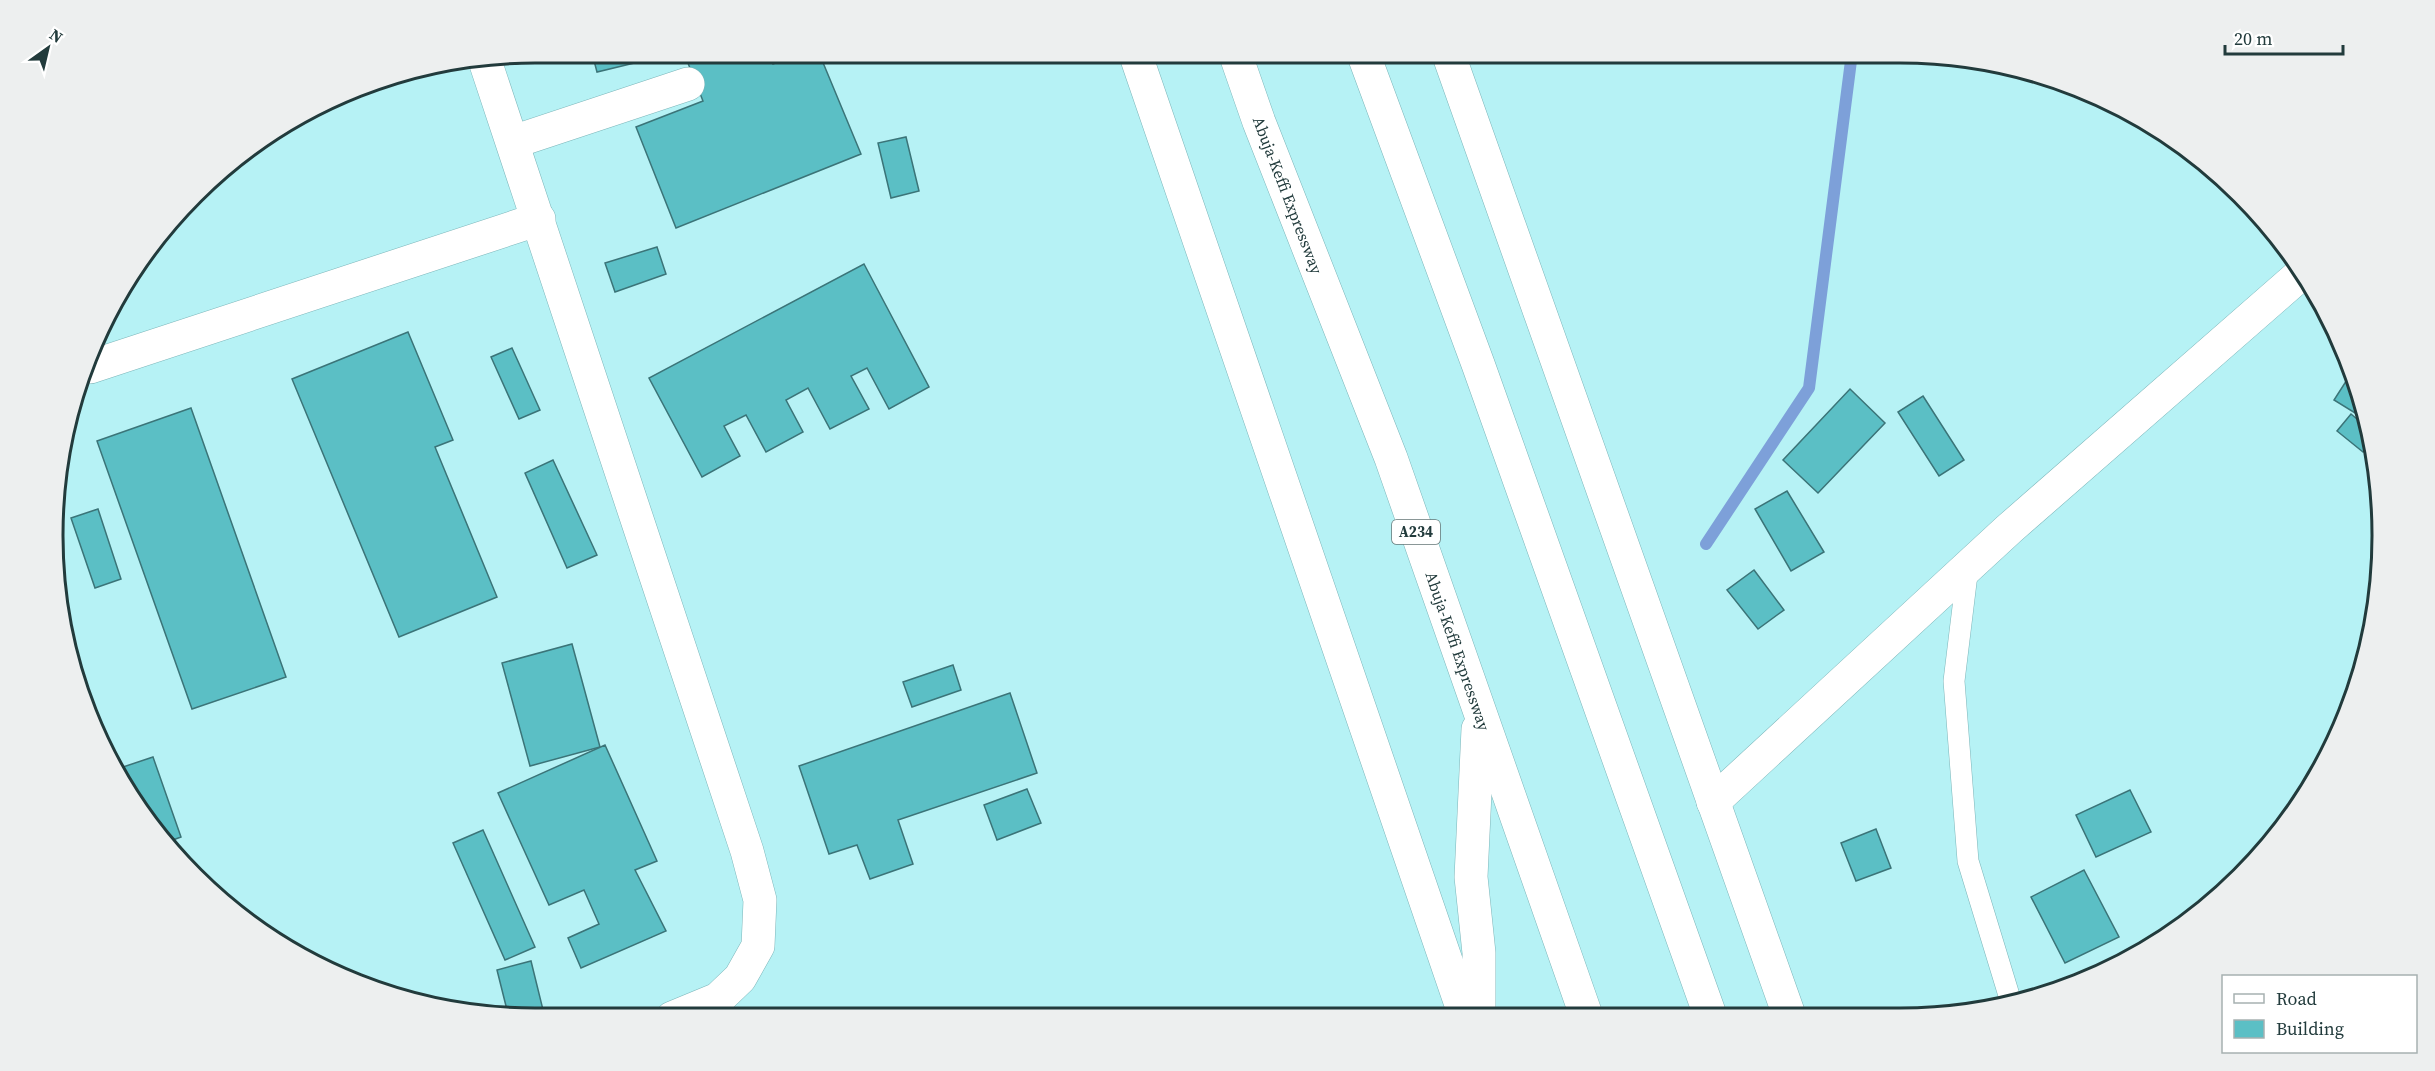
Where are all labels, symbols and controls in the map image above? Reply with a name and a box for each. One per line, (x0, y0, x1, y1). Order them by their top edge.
north arrow (18, 18, 78, 78)
scale bar (2225, 18, 2344, 56)
text: N (45, 23, 68, 48)
text: 20 m (2234, 26, 2272, 51)
street label: Abuja-Keffi Expressway (1248, 113, 1328, 278)
road number: A234 (1392, 520, 1440, 544)
street label: Abuja-Keffi Expressway (1420, 569, 1496, 734)
legend (2222, 975, 2417, 1053)
text: Road (2276, 986, 2317, 1011)
text: Building (2276, 1016, 2344, 1041)

